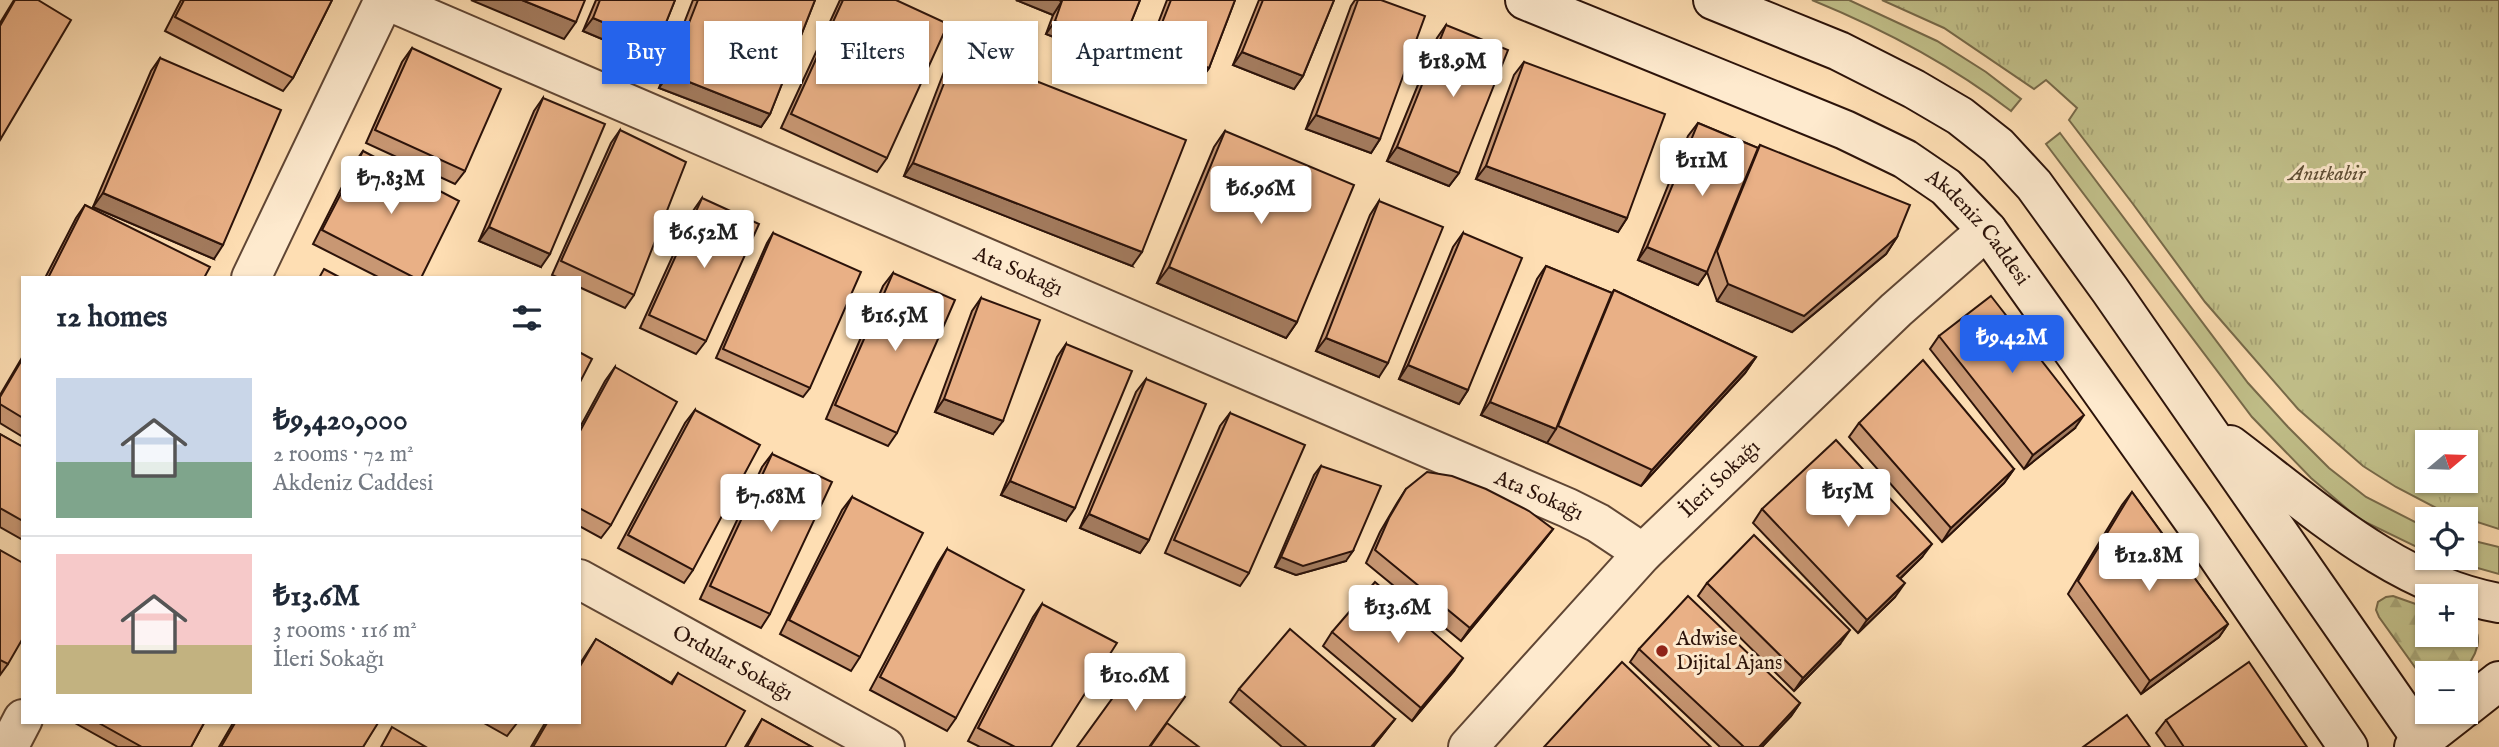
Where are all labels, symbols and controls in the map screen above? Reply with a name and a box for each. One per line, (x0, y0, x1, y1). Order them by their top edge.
chip: Buy (602, 21, 690, 84)
chip: Rent (704, 21, 802, 84)
chip: Filters (816, 21, 929, 84)
chip: New (943, 21, 1038, 84)
chip: Apartment (1052, 21, 1207, 84)
pin: ₺18.9M (1396, 40, 1510, 99)
text: ₺18.9M (1419, 47, 1487, 76)
pin: ₺11M (1661, 138, 1743, 198)
text: ₺11M (1676, 146, 1728, 175)
pin: ₺7.83M (334, 156, 448, 216)
park label: Anıtkabir (2287, 161, 2366, 188)
street label: Akdeniz Caddesi (1919, 163, 2036, 291)
text: ₺7.83M (357, 164, 425, 193)
pin: ₺6.96M (1204, 166, 1318, 226)
text: ₺6.96M (1226, 174, 1296, 203)
pin: ₺6.52M (647, 210, 761, 270)
text: ₺6.52M (670, 218, 738, 247)
street label: Ata Sokağı (968, 240, 1067, 303)
pin: ₺16.5M (838, 294, 952, 353)
text: 12 homes (56, 299, 167, 337)
icon: filters (508, 299, 546, 337)
text: ₺16.5M (862, 301, 928, 330)
pin: ₺9.42M (1955, 316, 2069, 375)
text: ₺9.42M (1976, 323, 2048, 352)
text: ₺9,420,000 (273, 402, 408, 440)
icon: home (112, 406, 196, 490)
north arrow (2415, 430, 2478, 494)
map controls (2415, 430, 2478, 724)
street label: İleri Sokağı (1674, 434, 1766, 524)
text: 2 rooms · 72 m² (273, 440, 414, 469)
street label: Ata Sokağı (1489, 464, 1588, 527)
text: Akdeniz Caddesi (273, 469, 433, 498)
pin: ₺15M (1807, 470, 1889, 529)
pin: ₺7.68M (714, 475, 828, 534)
text: ₺15M (1822, 477, 1874, 506)
text: ₺7.68M (736, 482, 806, 511)
button: locate (2415, 507, 2478, 570)
pin: ₺12.8M (2092, 534, 2206, 593)
text: ₺12.8M (2115, 541, 2183, 570)
text: ₺13.6M (273, 578, 360, 616)
icon: home (112, 582, 196, 666)
button: + (2415, 584, 2478, 647)
pin: ₺13.6M (1341, 586, 1455, 645)
text: ₺13.6M (1365, 593, 1431, 622)
text: 3 rooms · 116 m² (273, 616, 417, 645)
street label: Ordular Sokağı (667, 619, 798, 707)
place label: Adwise Dijital Ajans (1675, 626, 1782, 677)
marker: Adwise Dijital Ajans (1654, 643, 1670, 659)
text: İleri Sokağı (273, 645, 384, 674)
pin: ₺10.6M (1078, 654, 1192, 713)
text: ₺10.6M (1100, 661, 1170, 690)
button: − (2415, 661, 2478, 724)

